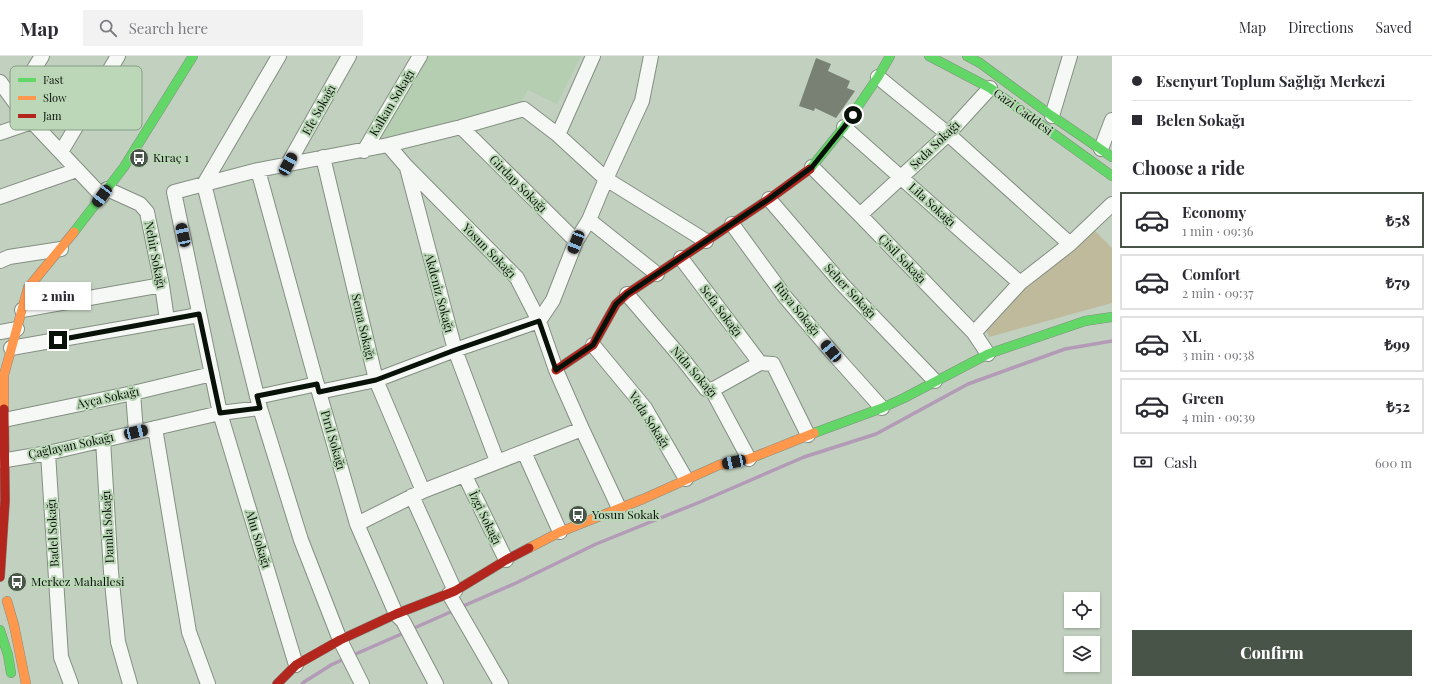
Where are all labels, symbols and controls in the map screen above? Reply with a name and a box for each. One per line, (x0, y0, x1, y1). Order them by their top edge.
search box (83, 10, 363, 46)
text: Map (20, 15, 59, 41)
icon: search (97, 17, 119, 39)
text: Search here (129, 18, 208, 38)
text: Map (1239, 18, 1266, 37)
text: Directions (1288, 18, 1354, 37)
text: Saved (1376, 18, 1412, 37)
legend (10, 66, 142, 130)
street label: Kalkan Sokağı (365, 66, 418, 139)
text: Esenyurt Toplum Sağlığı Merkezi (1156, 71, 1385, 91)
text: Fast (43, 72, 63, 87)
street label: Efe Sokağı (298, 81, 339, 138)
street label: Gazi Caddesi (991, 84, 1057, 138)
text: Slow (43, 90, 67, 105)
route start (844, 106, 862, 124)
text: Jam (42, 108, 62, 123)
text: Belen Sokağı (1156, 110, 1245, 130)
street label: Seda Sokağı (906, 116, 963, 172)
bus stop icon: Kıraç 1 (128, 147, 150, 169)
place label: Kıraç 1 (153, 149, 190, 165)
car (277, 151, 299, 177)
street label: Girdap Sokağı (486, 151, 551, 216)
text: Choose a ride (1132, 156, 1245, 180)
street label: Lila Sokağı (906, 179, 960, 230)
car (90, 183, 114, 209)
icon: car (1134, 202, 1170, 238)
text: Economy (1182, 202, 1246, 222)
text: ₺58 (1386, 210, 1410, 230)
street label: Yosun Sokağı (459, 219, 520, 282)
street label: Nehir Sokağı (142, 220, 170, 290)
car (175, 222, 191, 248)
text: 1 min · 09:36 (1182, 222, 1254, 239)
car (566, 229, 586, 255)
street label: Çisil Sokağı (875, 230, 930, 287)
street label: Akdeniz Sokağı (421, 250, 458, 335)
street label: Seher Sokağı (821, 260, 880, 321)
icon: car (1134, 264, 1170, 300)
text: Comfort (1182, 264, 1240, 284)
text: ₺79 (1386, 272, 1410, 292)
street label: Rüya Sokağı (771, 278, 825, 339)
street label: Sefa Sokağı (697, 281, 747, 340)
callout: 2 min (25, 282, 91, 310)
text: 2 min · 09:37 (1182, 284, 1254, 301)
text: 2 min (41, 287, 75, 304)
street label: Sema Sokağı (349, 292, 379, 362)
icon: car (1134, 326, 1170, 362)
text: XL (1182, 326, 1202, 346)
route end (49, 331, 67, 349)
text: ₺99 (1384, 334, 1410, 354)
car (819, 338, 843, 364)
street label: Nida Sokağı (668, 342, 722, 401)
text: 3 min · 09:38 (1182, 346, 1255, 363)
street label: Ayça Sokağı (74, 383, 141, 412)
street label: Veda Sokağı (625, 387, 674, 451)
icon: car (1134, 388, 1170, 424)
text: Green (1182, 388, 1224, 408)
text: ₺52 (1386, 396, 1410, 416)
street label: Pırıl Sokağı (318, 408, 350, 472)
text: 4 min · 09:39 (1182, 408, 1255, 425)
car (123, 423, 149, 441)
street label: Çağlayan Sokağı (26, 428, 116, 462)
icon: cash (1132, 451, 1154, 473)
text: Cash (1164, 452, 1197, 472)
car (721, 454, 747, 470)
text: 600 m (1375, 454, 1412, 471)
street label: İzgi Sokağı (466, 488, 506, 548)
street label: Damla Sokağı (97, 490, 117, 564)
street label: Badel Sokağı (42, 498, 62, 568)
bus stop icon: Yosun Sokak (567, 504, 589, 526)
place label: Yosun Sokak (591, 506, 660, 522)
street label: Ahu Sokağı (242, 507, 275, 570)
bus stop icon: Merkez Mahallesi (6, 571, 28, 593)
place label: Merkez Mahallesi (31, 573, 125, 589)
map controls (1064, 592, 1100, 672)
button: locate (1064, 592, 1100, 628)
button: Confirm (1132, 630, 1412, 676)
button: layers (1064, 636, 1100, 672)

